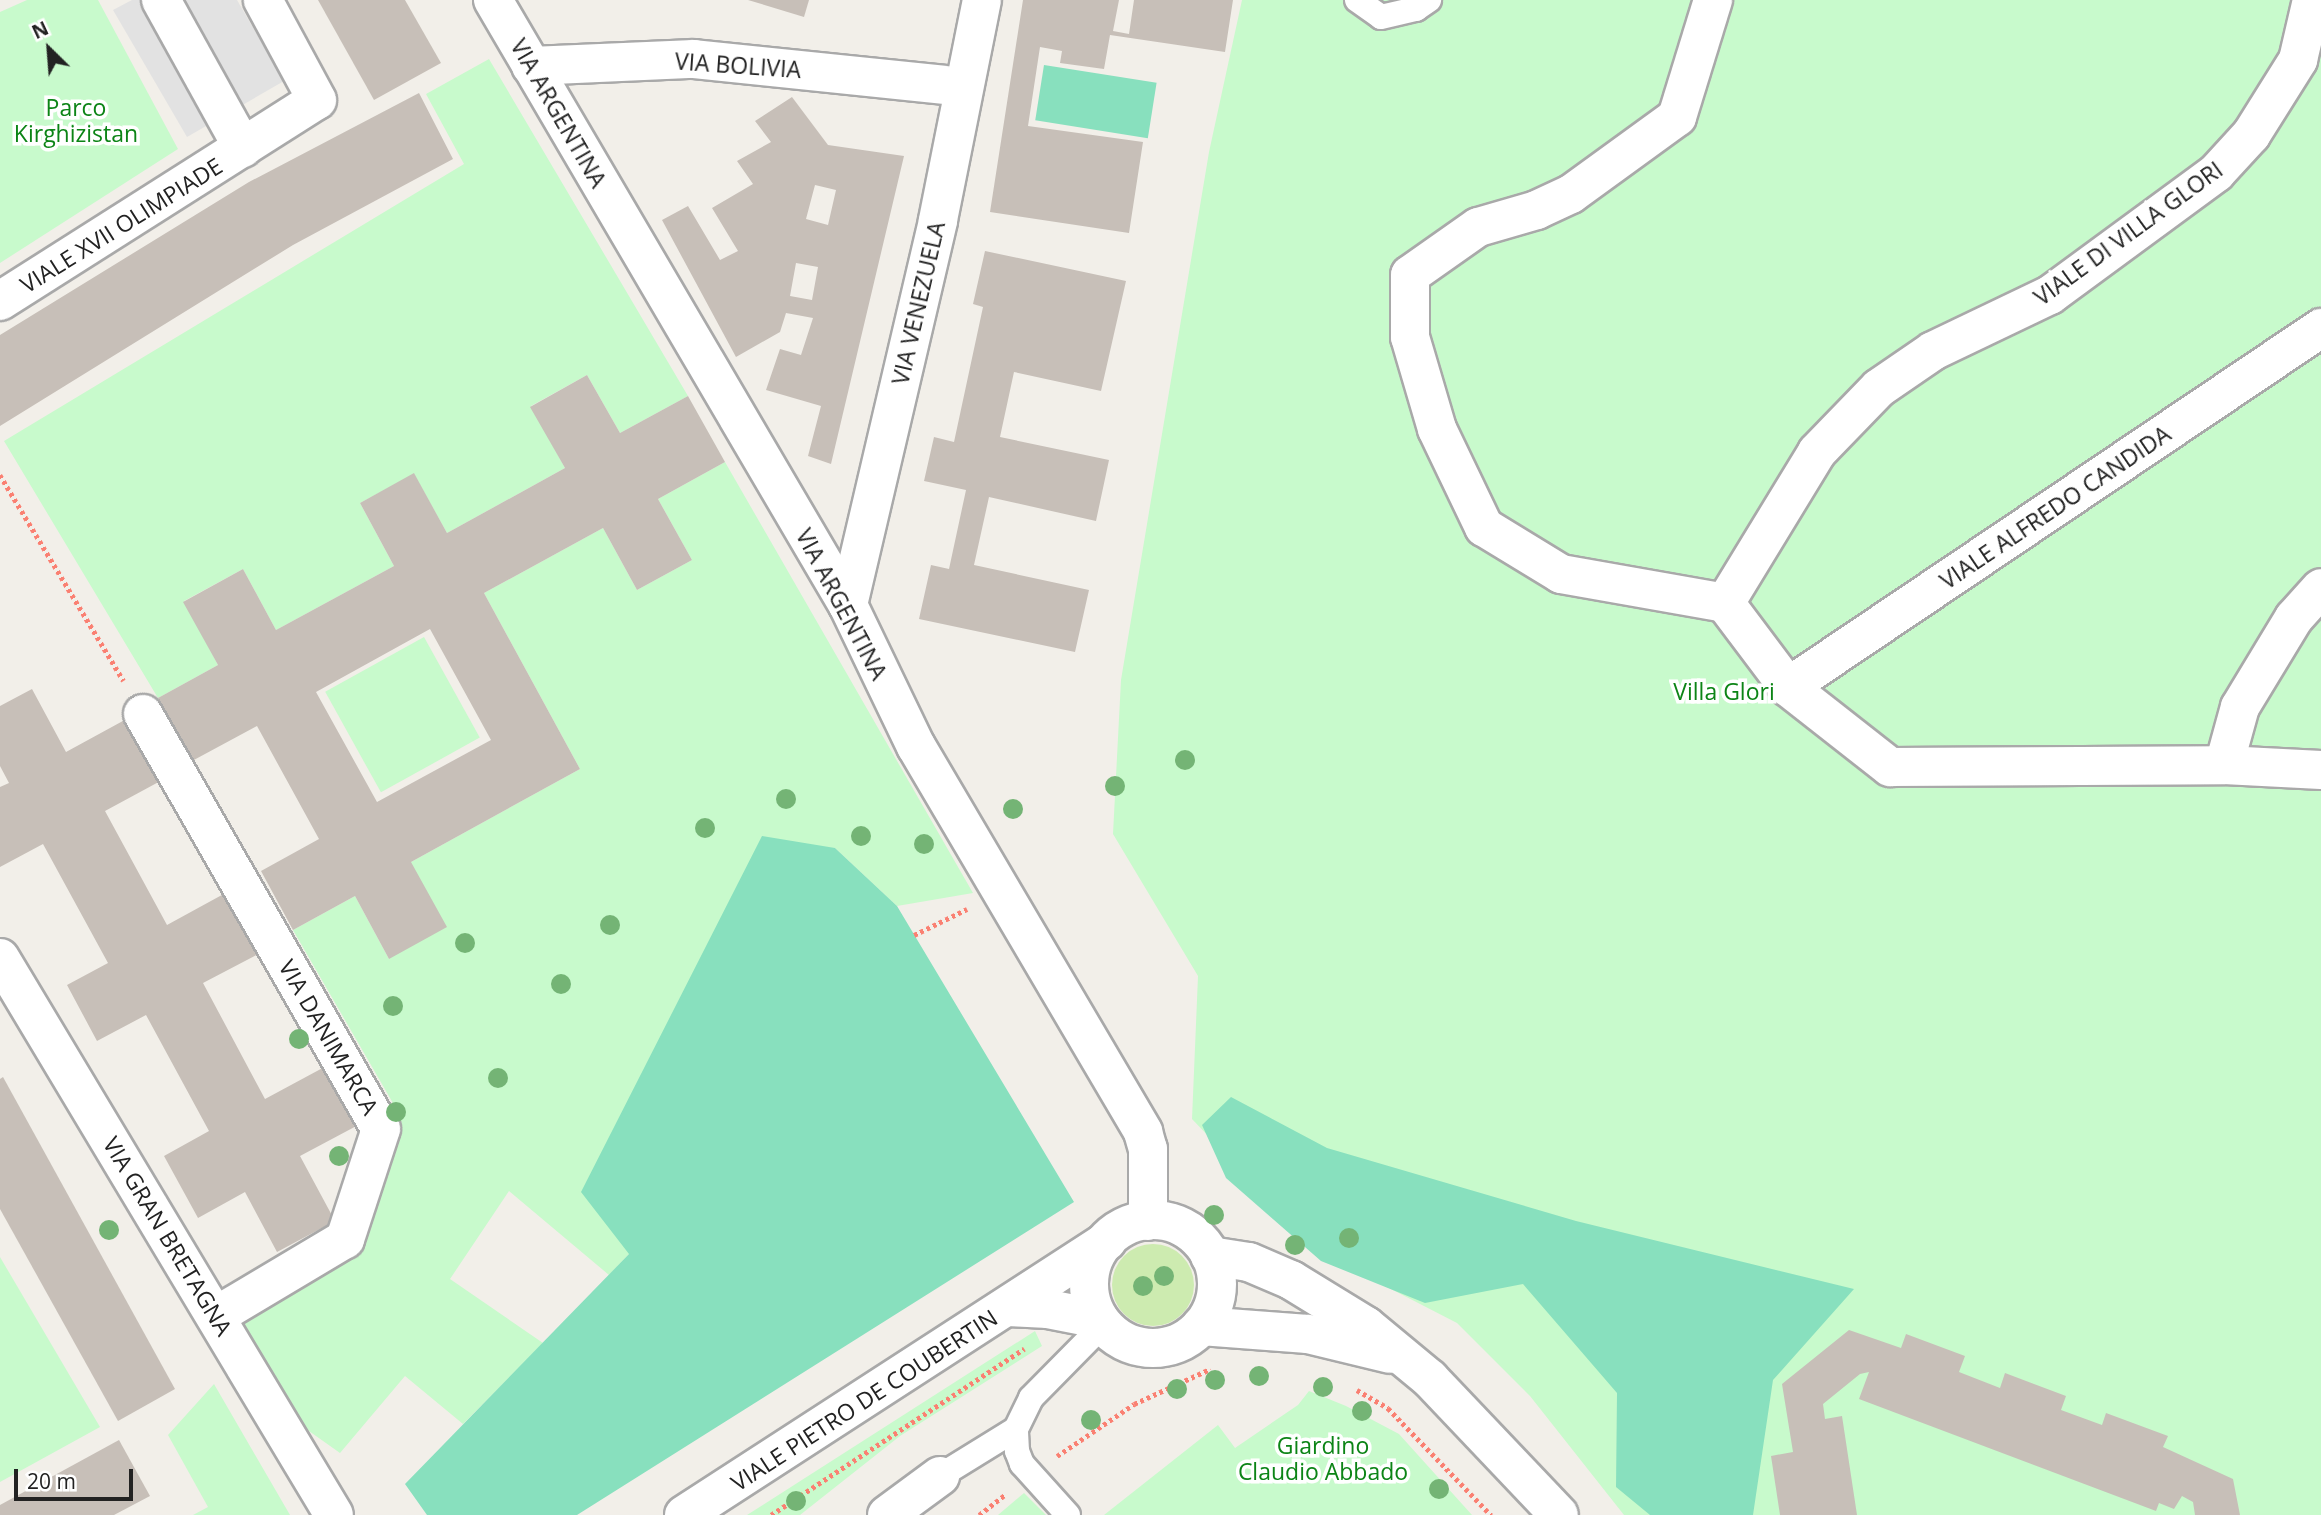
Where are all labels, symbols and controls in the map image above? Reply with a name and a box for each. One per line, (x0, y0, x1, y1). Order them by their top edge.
north arrow (14, 14, 84, 84)
text: N (28, 15, 53, 45)
street label: VIA ARGENTINA (505, 34, 613, 192)
street label: VIA BOLIVIA (674, 47, 802, 83)
park label: Parco Kirghizistan (14, 93, 138, 147)
street label: VIALE XVII OLIMPIADE (15, 152, 227, 298)
street label: VIALE DI VILLA GLORI (2028, 155, 2228, 311)
street label: VIA VENEZUELA (886, 219, 950, 387)
street label: VIALE ALFREDO CANDIDA (1935, 419, 2175, 595)
street label: VIA ARGENTINA (791, 524, 893, 684)
park label: Villa Glori (1673, 677, 1775, 705)
street label: VIA DANIMARCA (274, 955, 384, 1119)
street label: VIA GRAN BRETAGNA (98, 1132, 238, 1340)
street label: VIALE PIETRO DE COUBERTIN (726, 1303, 1002, 1497)
park label: Giardino Claudio Abbado (1238, 1431, 1408, 1485)
scale bar (18, 1456, 136, 1500)
text: 20 m (27, 1467, 76, 1495)

